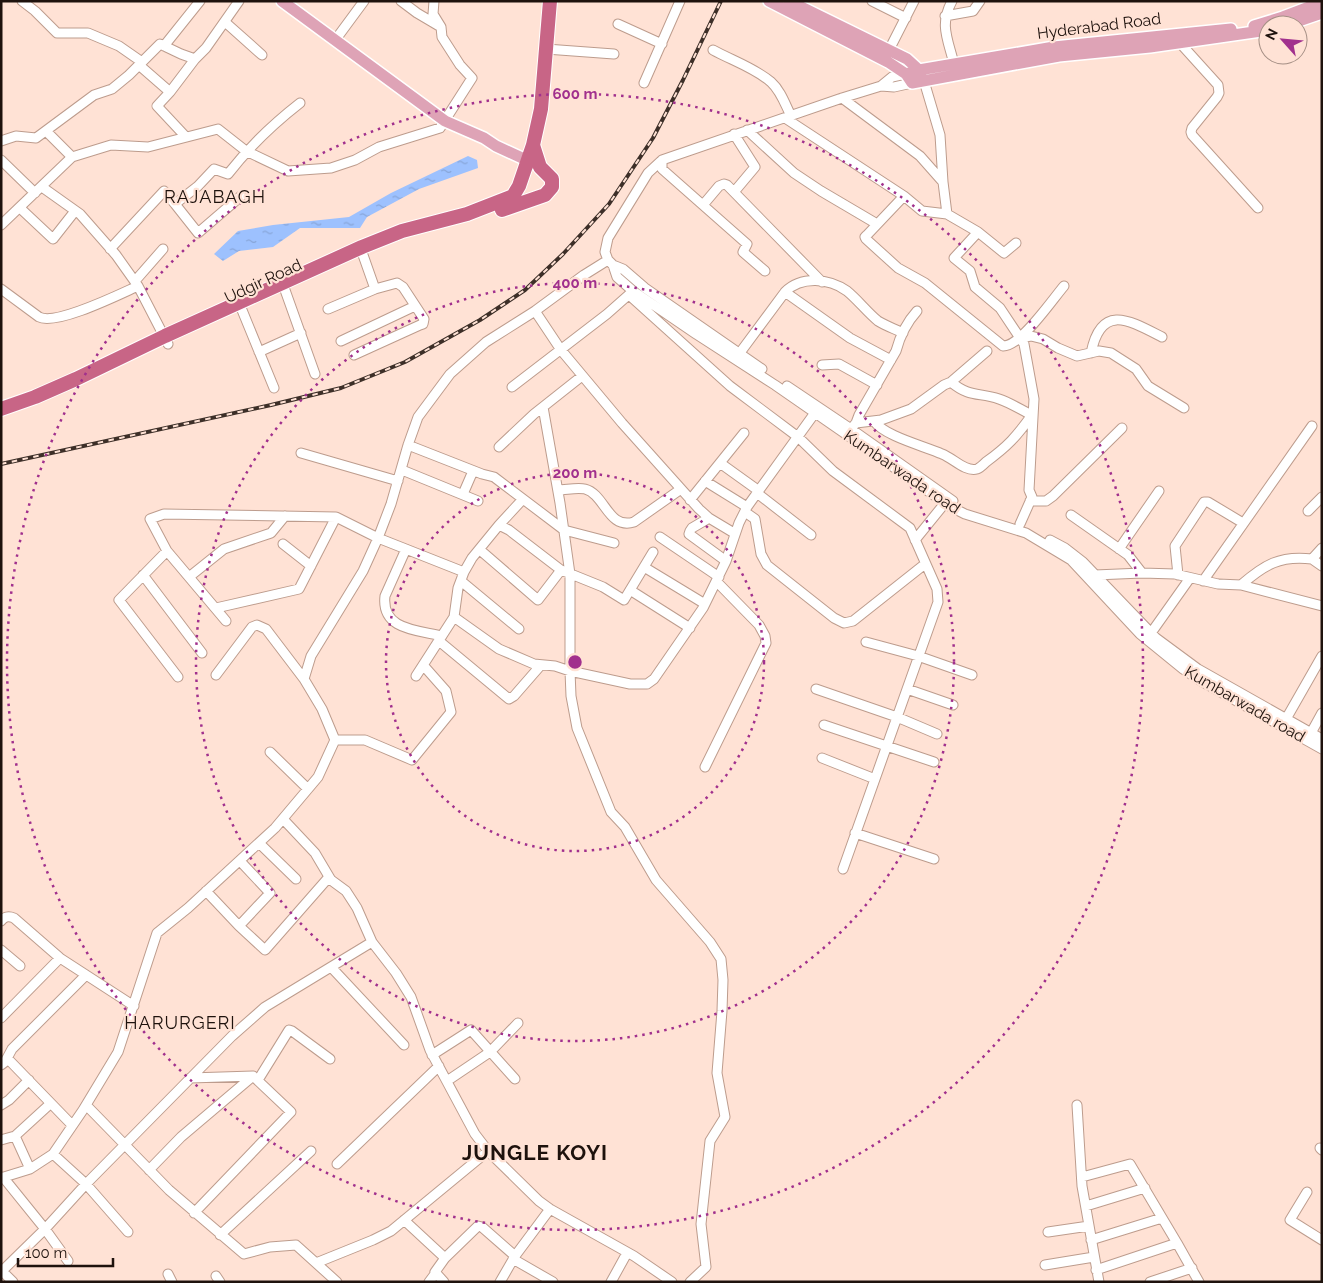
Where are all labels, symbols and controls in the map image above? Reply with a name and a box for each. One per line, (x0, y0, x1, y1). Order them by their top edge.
street label: Hyderabad Road (1036, 9, 1162, 43)
north arrow (1258, 15, 1308, 65)
text: N (1262, 26, 1281, 42)
text: 600 m (552, 85, 598, 103)
district label: RAJABAGH (164, 186, 266, 207)
street label: Udgir Road (221, 255, 305, 307)
text: 400 m (553, 274, 597, 292)
street label: Kumbarwada road (840, 426, 964, 518)
text: 200 m (553, 464, 597, 482)
centre of rings (566, 653, 584, 671)
street label: Kumbarwada road (1181, 662, 1309, 746)
district label: HARURGERI (124, 1012, 236, 1033)
district label: JUNGLE KOYI (462, 1140, 608, 1165)
scale bar (18, 1236, 112, 1268)
text: 100 m (25, 1244, 67, 1262)

